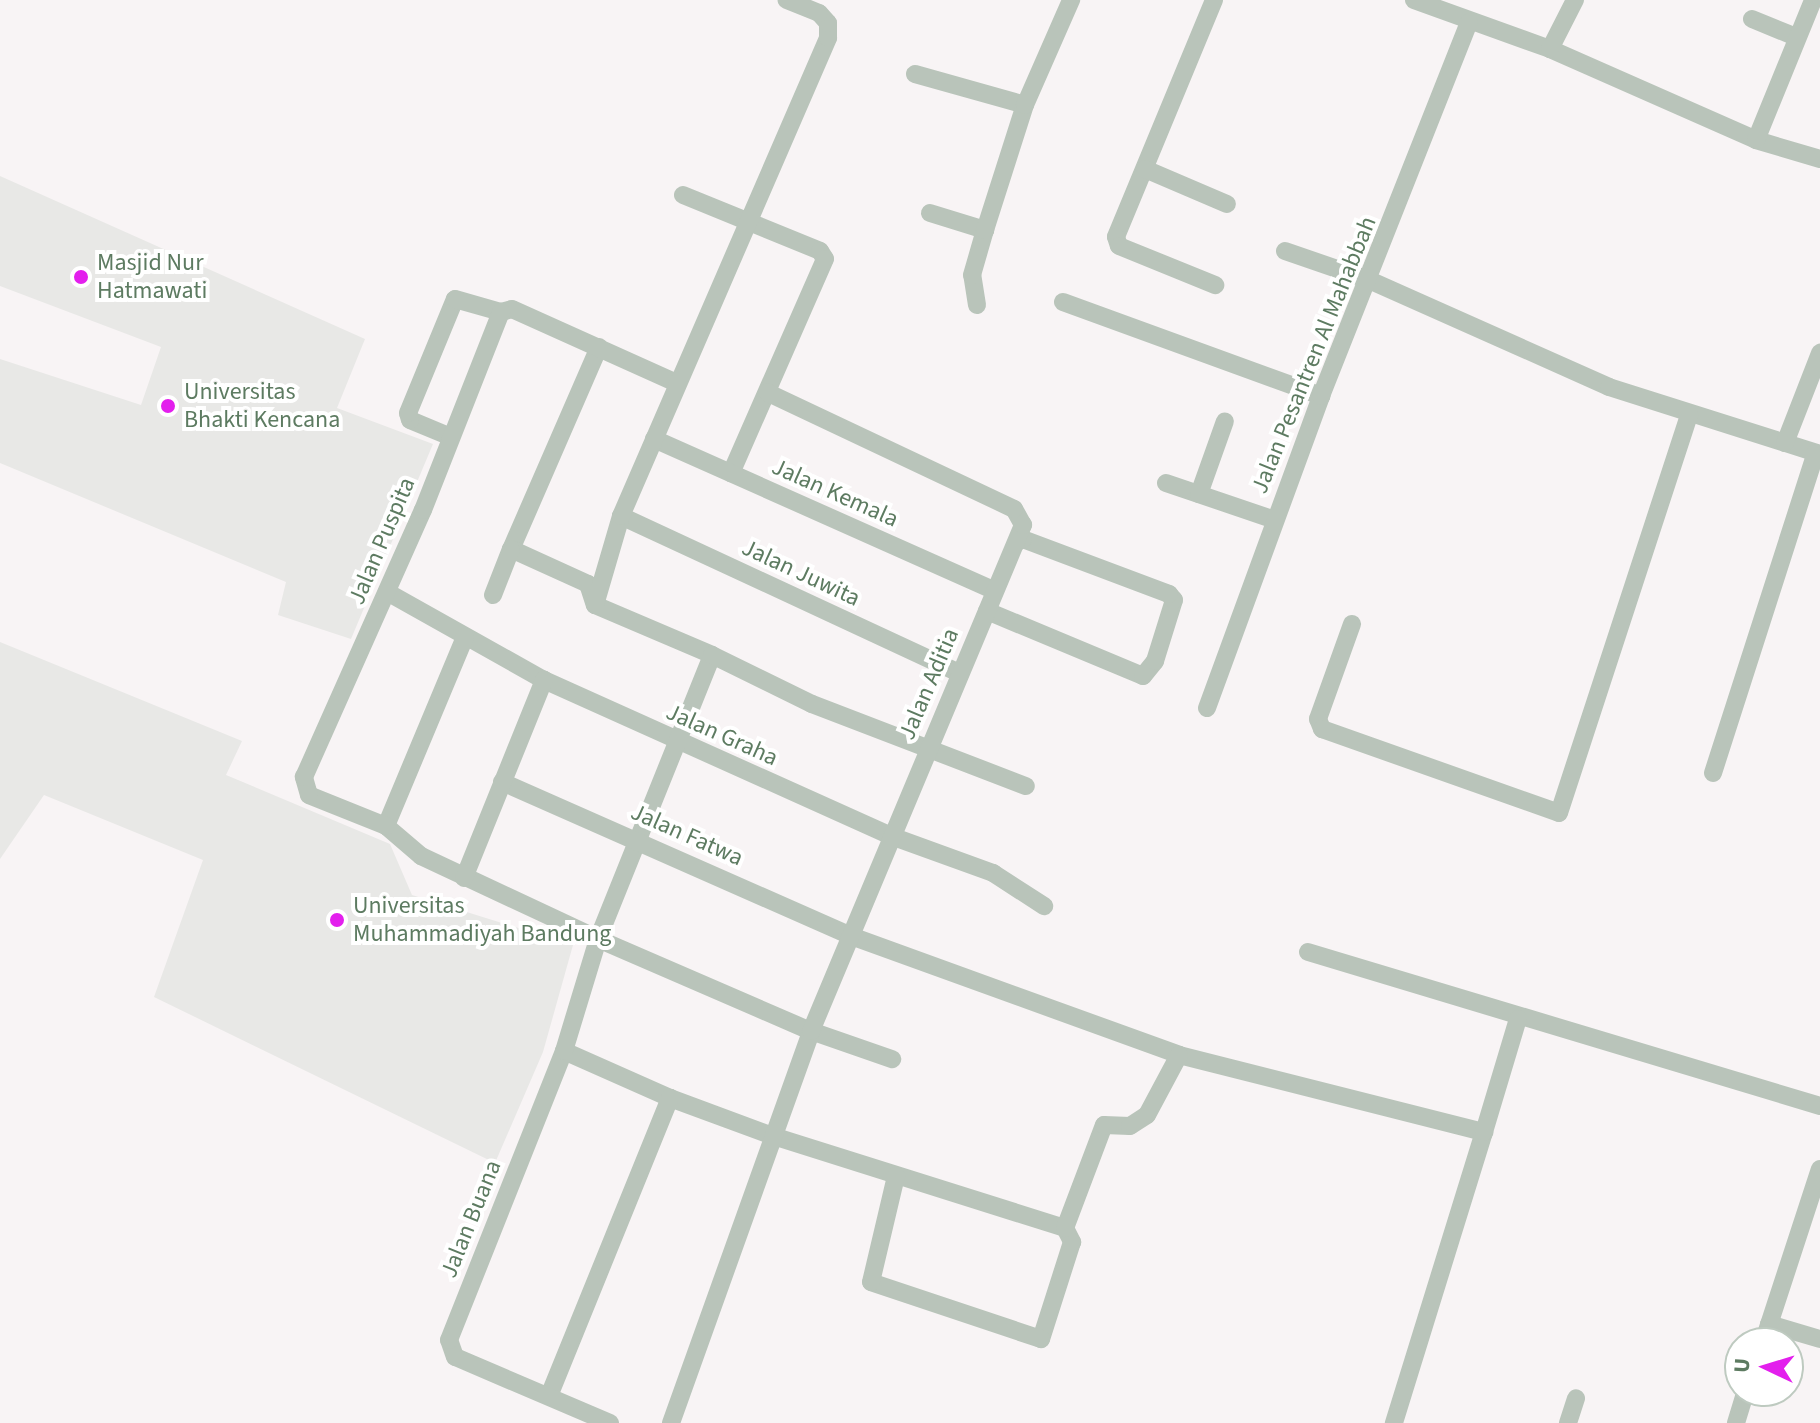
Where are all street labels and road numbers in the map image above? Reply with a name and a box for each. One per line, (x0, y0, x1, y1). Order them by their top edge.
street label: Jalan Pesantren Al Mahabbah (1245, 212, 1383, 498)
street label: Jalan Kemala (767, 452, 903, 534)
street label: Jalan Puspita (342, 473, 422, 609)
street label: Jalan Juwita (737, 533, 865, 613)
street label: Jalan Aditia (893, 624, 965, 744)
street label: Jalan Graha (662, 698, 782, 772)
street label: Jalan Fatwa (626, 797, 748, 873)
street label: Jalan Buana (434, 1156, 508, 1282)

